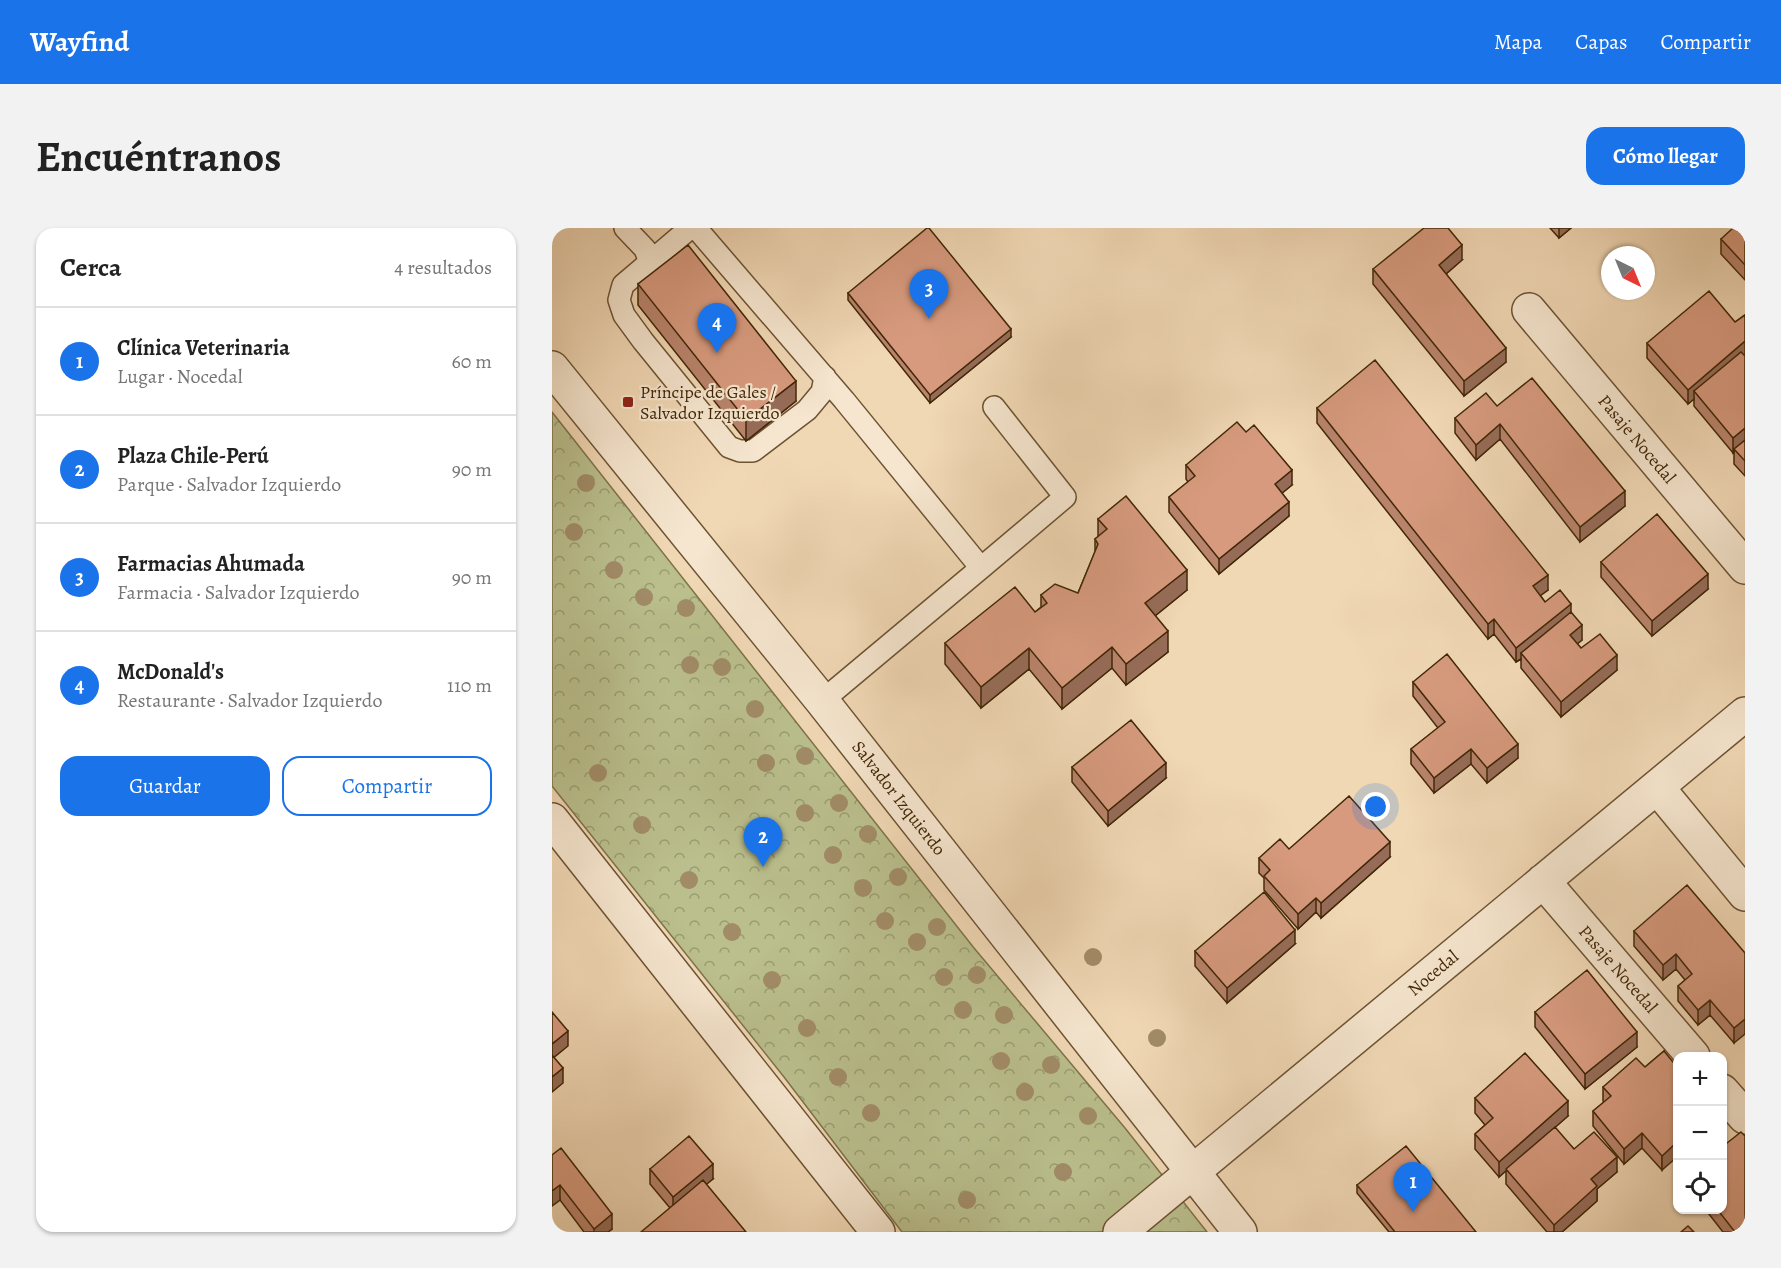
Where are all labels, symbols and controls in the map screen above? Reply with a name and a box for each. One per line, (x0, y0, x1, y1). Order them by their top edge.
text: Wayfind (30, 23, 129, 61)
text: Mapa (1494, 28, 1542, 56)
text: Capas (1575, 28, 1628, 56)
text: Compartir (1661, 28, 1751, 56)
button: Cómo llegar (1586, 127, 1745, 185)
text: Encuéntranos (36, 128, 281, 185)
north arrow (1601, 246, 1655, 300)
text: Cerca (60, 250, 122, 285)
text: 4 resultados (394, 254, 492, 281)
pin: 3 (910, 270, 949, 319)
pin: 4 (698, 304, 736, 353)
text: Clínica Veterinaria (117, 333, 290, 363)
text: 1 (76, 348, 83, 375)
text: 60 m (452, 348, 492, 375)
text: Lugar · Nocedal (117, 363, 243, 390)
place label: Príncipe de Gales / Salvador Izquierdo (640, 380, 779, 425)
street label: Pasaje Nocedal (1593, 389, 1682, 489)
marker: Príncipe de Gales / Salvador Izquierdo (621, 395, 635, 409)
text: Plaza Chile-Perú (117, 441, 269, 471)
text: 2 (75, 456, 84, 483)
text: 90 m (452, 456, 492, 483)
text: Parque · Salvador Izquierdo (117, 471, 341, 498)
text: Farmacias Ahumada (117, 549, 305, 579)
text: 3 (75, 564, 84, 591)
text: 90 m (452, 564, 492, 591)
text: Farmacia · Salvador Izquierdo (117, 579, 360, 606)
text: McDonald's (117, 657, 224, 687)
text: 4 (75, 672, 84, 699)
text: 110 m (447, 672, 492, 699)
text: Restaurante · Salvador Izquierdo (117, 687, 382, 714)
street label: Salvador Izquierdo (847, 736, 951, 860)
button: Guardar (60, 756, 270, 816)
button: Compartir (282, 756, 492, 816)
your location (1361, 792, 1390, 821)
pin: 2 (744, 818, 782, 867)
street label: Pasaje Nocedal (1573, 920, 1663, 1019)
street label: Nocedal (1403, 944, 1464, 1001)
map controls (1673, 1052, 1727, 1214)
button: + (1673, 1052, 1727, 1106)
button: − (1673, 1106, 1727, 1160)
button: locate (1673, 1160, 1727, 1214)
pin: 1 (1394, 1162, 1432, 1212)

